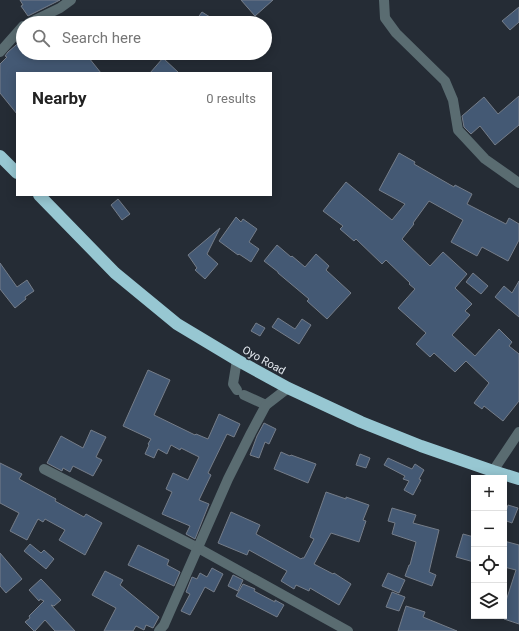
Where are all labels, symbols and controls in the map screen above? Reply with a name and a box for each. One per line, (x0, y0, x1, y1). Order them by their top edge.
search box (16, 16, 272, 60)
icon: search (30, 27, 52, 49)
text: Search here (62, 29, 141, 47)
text: Nearby (32, 88, 87, 108)
text: 0 results (206, 91, 256, 106)
street label: Oyo Road (240, 343, 287, 378)
map controls (471, 475, 507, 619)
button: + (471, 475, 507, 511)
button: − (471, 511, 507, 547)
button: locate (471, 547, 507, 583)
button: layers (471, 583, 507, 619)

